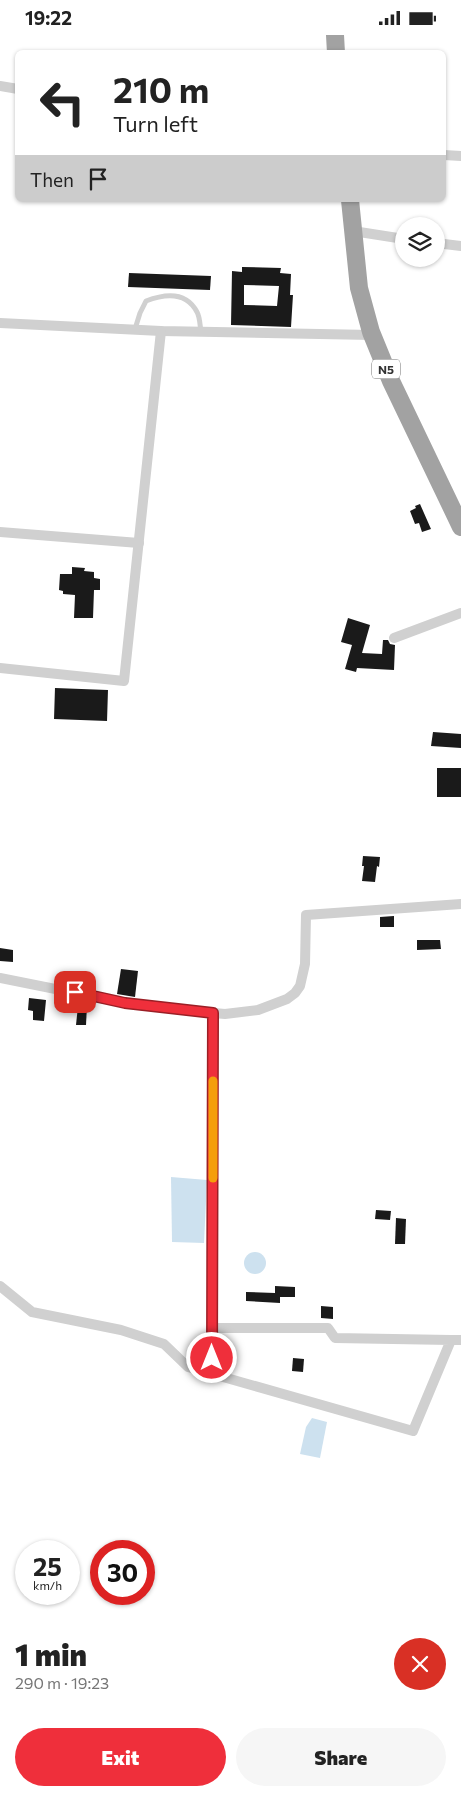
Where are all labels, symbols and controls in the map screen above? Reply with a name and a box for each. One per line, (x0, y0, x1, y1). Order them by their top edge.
text: 19:22 (25, 6, 72, 29)
text: 210 m (113, 67, 209, 110)
icon: left (30, 70, 95, 135)
text: Turn left (113, 110, 198, 137)
icon: arrive (84, 165, 112, 193)
text: Then (30, 168, 74, 191)
map controls (395, 217, 445, 267)
button: layers (395, 217, 445, 267)
road number: N5 (372, 359, 400, 379)
pin (54, 971, 96, 1013)
icon: arrive (61, 978, 89, 1006)
position arrow (185, 1331, 237, 1383)
speed limit sign: 30 (90, 1540, 155, 1605)
text: 25 (33, 1551, 62, 1581)
text: km/h (33, 1578, 62, 1592)
text: 1 min (15, 1635, 87, 1672)
button: close (394, 1638, 446, 1690)
text: 290 m · 19:23 (15, 1673, 109, 1692)
button: Exit (15, 1728, 226, 1786)
button: Share (236, 1728, 446, 1786)

